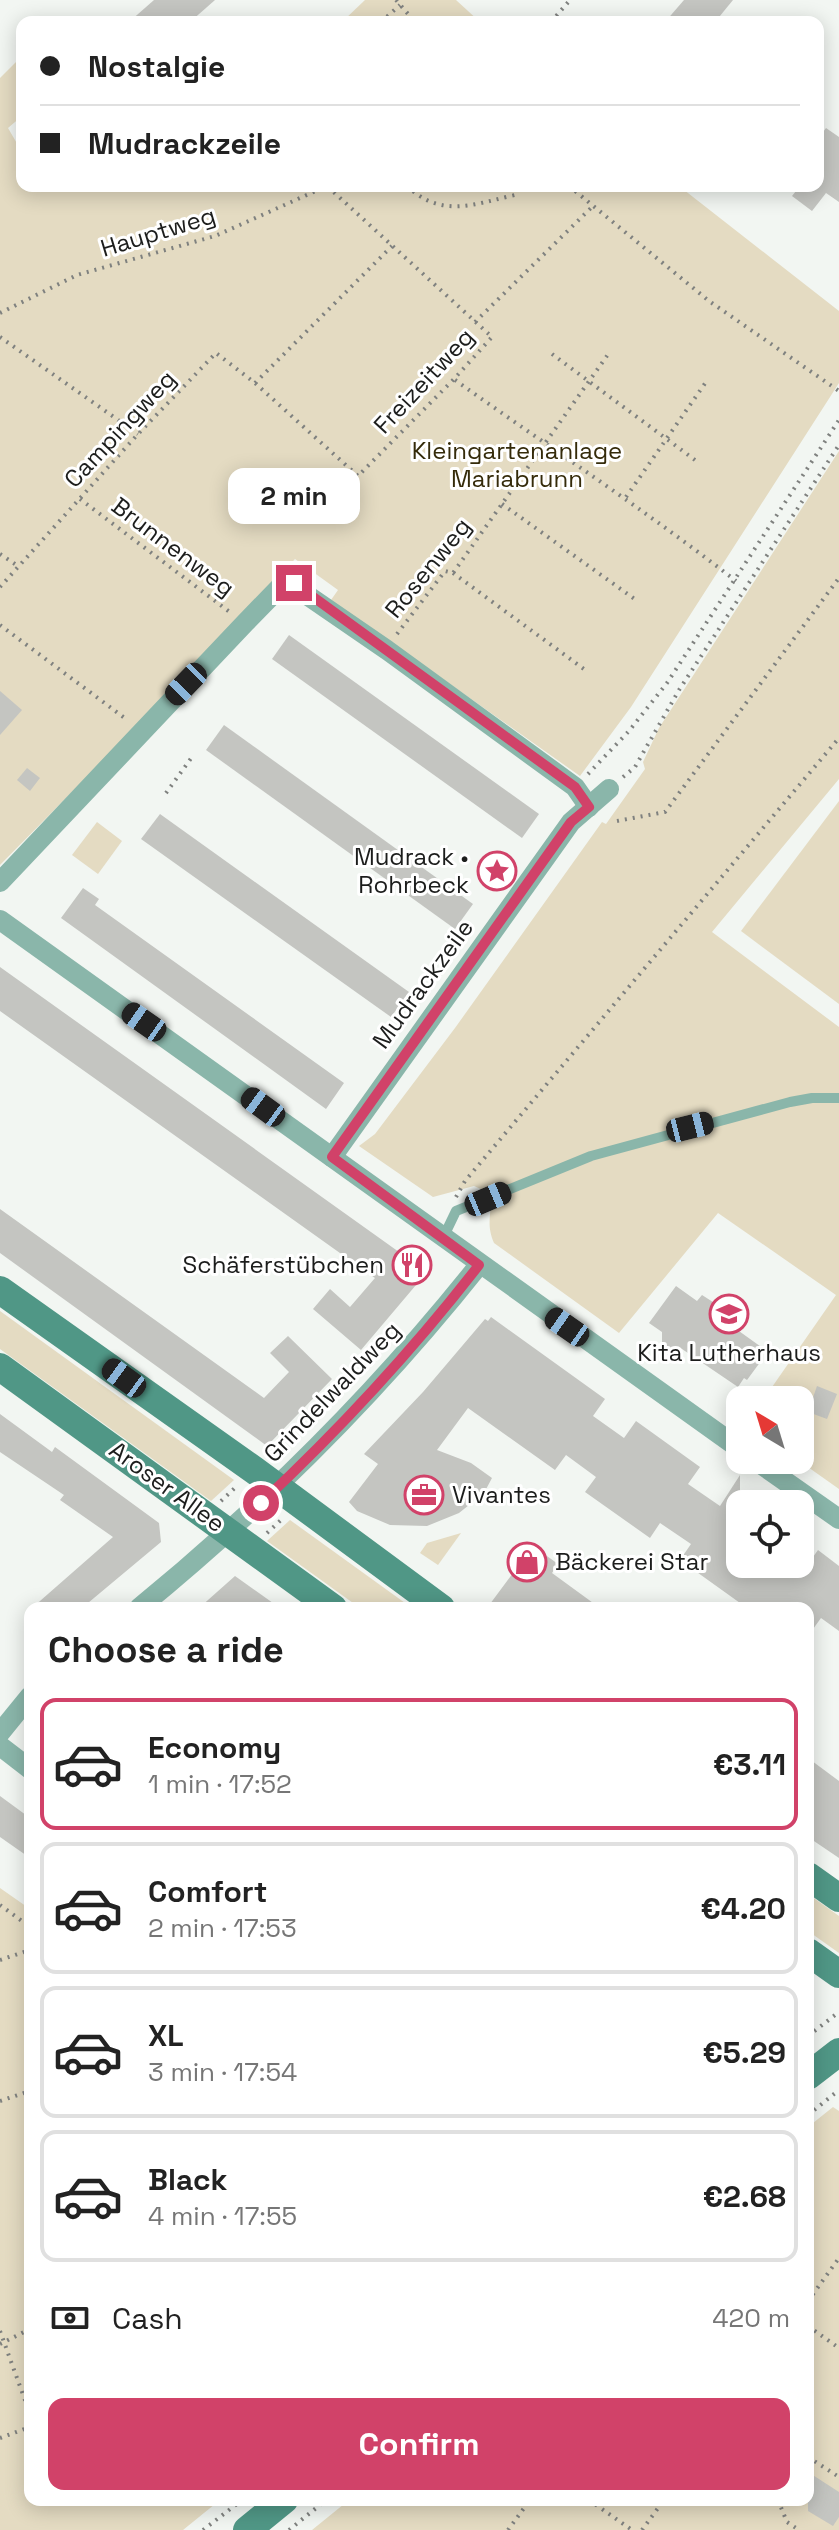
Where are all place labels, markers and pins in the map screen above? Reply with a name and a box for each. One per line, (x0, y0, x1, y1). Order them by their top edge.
place label: Mudrack • Rohrbeck (354, 841, 469, 900)
place icon: Mudrack • Rohrbeck (476, 850, 518, 892)
restaurant icon: Schäferstübchen (391, 1244, 433, 1286)
place label: Schäferstübchen (183, 1249, 384, 1280)
school or university icon: Kita Lutherhaus (708, 1293, 750, 1335)
place label: Kita Lutherhaus (637, 1337, 821, 1368)
office icon: Vivantes (403, 1474, 445, 1516)
place label: Vivantes (452, 1479, 551, 1510)
shop icon: Bäckerei Star (506, 1541, 548, 1583)
place label: Bäckerei Star (555, 1546, 709, 1577)

